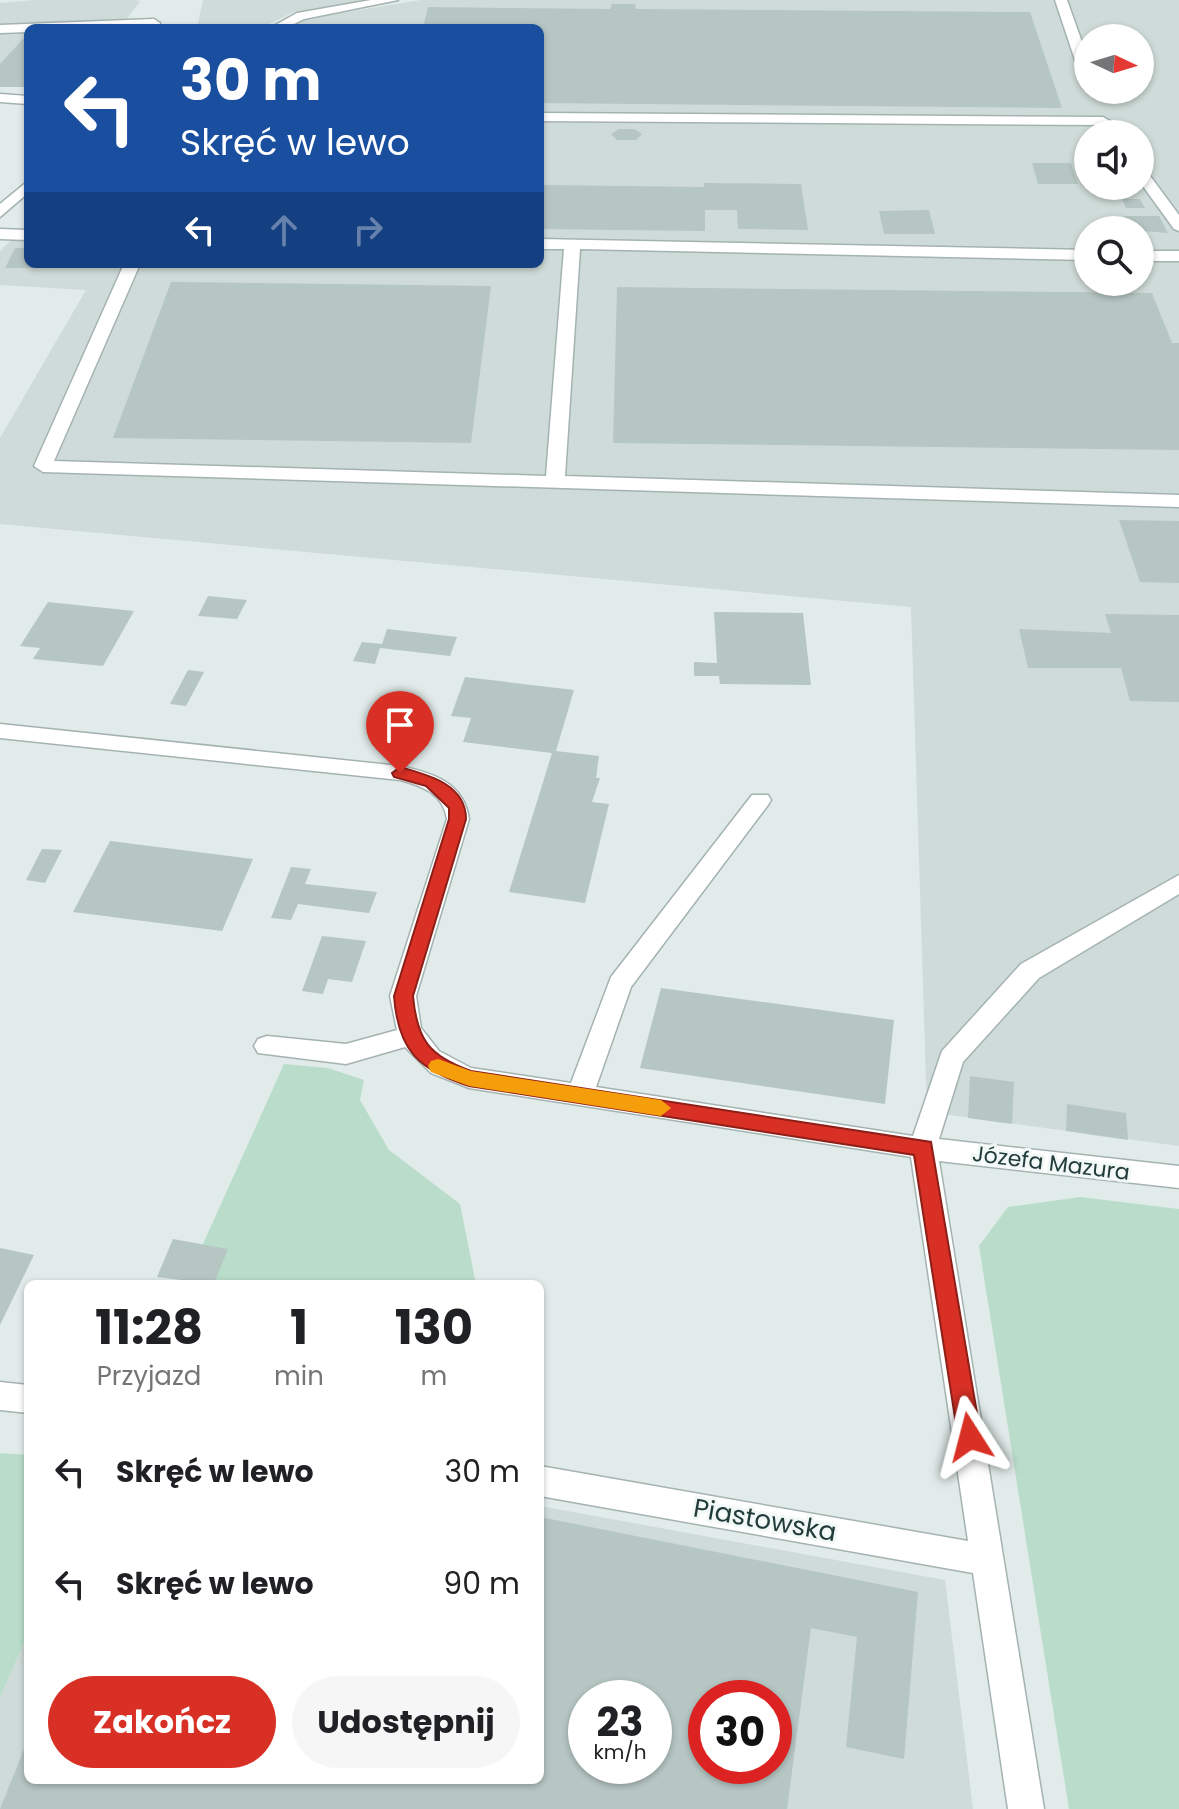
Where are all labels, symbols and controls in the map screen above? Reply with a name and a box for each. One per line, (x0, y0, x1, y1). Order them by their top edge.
north arrow (1074, 24, 1154, 104)
map controls (1074, 24, 1154, 296)
text: 30 m (180, 41, 322, 120)
icon: left (48, 56, 152, 160)
text: Skręć w lewo (180, 117, 410, 168)
button: sound (1074, 120, 1154, 200)
icon: left (178, 208, 222, 252)
icon: ahead (262, 208, 306, 252)
icon: right (346, 208, 390, 252)
button: search (1074, 216, 1154, 296)
pin (366, 691, 434, 773)
icon: arrive (378, 703, 422, 747)
street label: Józefa Mazura (971, 1138, 1131, 1188)
text: 11:28 (95, 1294, 203, 1361)
text: 1 (290, 1294, 308, 1361)
text: 130 (395, 1294, 473, 1361)
text: Przyjazd (97, 1358, 201, 1394)
text: min (274, 1358, 324, 1394)
text: m (421, 1358, 447, 1394)
position arrow (928, 1395, 1012, 1479)
icon: left (48, 1450, 92, 1494)
text: Skręć w lewo (116, 1450, 314, 1493)
text: 30 m (445, 1450, 520, 1493)
street label: Piastowska (691, 1490, 839, 1550)
icon: left (48, 1562, 92, 1606)
text: Skręć w lewo (116, 1562, 314, 1605)
text: 90 m (443, 1562, 520, 1605)
button: Zakończ (48, 1676, 276, 1768)
button: Udostępnij (292, 1676, 520, 1768)
speed limit sign: 30 (688, 1680, 792, 1784)
text: 23 (596, 1694, 644, 1750)
text: km/h (593, 1738, 647, 1766)

